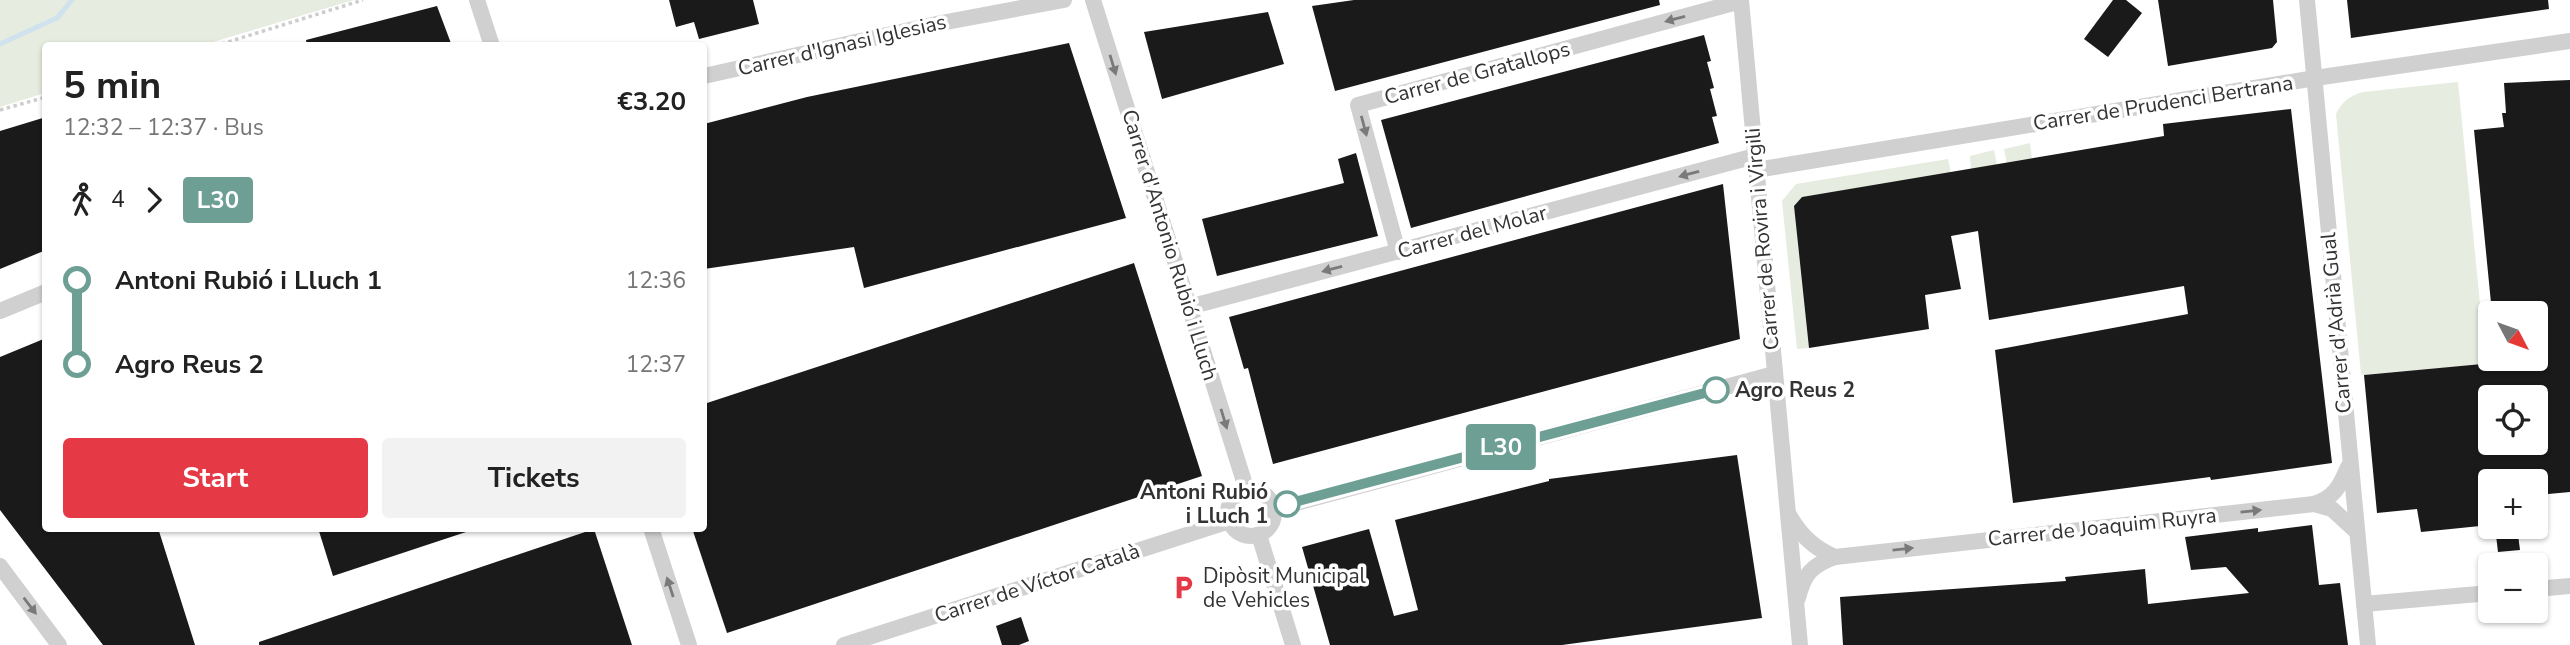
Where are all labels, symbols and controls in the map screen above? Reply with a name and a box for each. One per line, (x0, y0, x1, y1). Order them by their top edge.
street label: Carrer d'Ignasi Iglesias (735, 7, 949, 83)
one-way arrow (1665, 15, 1686, 25)
street label: Carrer de Gratallops (1381, 35, 1573, 111)
one-way arrow (1109, 55, 1119, 76)
text: 5 min (63, 60, 161, 111)
street label: Carrer de Prudenci Bertrana (2031, 69, 2295, 137)
text: €3.20 (617, 84, 686, 119)
street label: Carrer d'Antonio Rubió i Lluch (1115, 106, 1225, 384)
text: 12:32 – 12:37 · Bus (63, 112, 264, 143)
one-way arrow (1359, 115, 1370, 137)
street label: Carrer de Rovira i Virgili (1738, 127, 1786, 351)
one-way arrow (1678, 169, 1700, 180)
icon: walk (63, 181, 101, 219)
icon: forward (135, 181, 173, 219)
text: 4 (111, 184, 125, 215)
text: L30 (197, 184, 239, 216)
street label: Carrer del Molar (1394, 198, 1550, 265)
street label: Carrer d'Adrià Gual (2314, 231, 2358, 415)
text: Antoni Rubió i Lluch 1 (115, 263, 382, 298)
one-way arrow (1320, 264, 1342, 275)
text: 12:36 (626, 265, 686, 296)
north arrow (2478, 301, 2548, 371)
map controls (2478, 301, 2548, 623)
text: Agro Reus 2 (115, 347, 264, 382)
text: 12:37 (626, 349, 686, 380)
place label: Agro Reus 2 (1735, 376, 1855, 404)
marker: Agro Reus 2 (1703, 377, 1729, 403)
button: locate (2478, 385, 2548, 455)
one-way arrow (1220, 409, 1230, 430)
line badge: L30 (1461, 424, 1541, 470)
text: L30 (1480, 431, 1522, 463)
button: Start (63, 438, 368, 518)
button: Tickets (382, 438, 686, 518)
button: + (2478, 469, 2548, 539)
place label: Antoni Rubió i Lluch 1 (1140, 478, 1268, 530)
marker: Antoni Rubió i Lluch 1 (1274, 491, 1300, 517)
street label: Carrer de Joaquim Ruyra (1986, 501, 2218, 553)
one-way arrow (2240, 505, 2262, 516)
street label: Carrer de Víctor Català (931, 537, 1143, 629)
one-way arrow (1892, 544, 1914, 555)
button: − (2478, 553, 2548, 623)
place label: Dipòsit Municipal de Vehicles (1203, 562, 1367, 614)
parking icon: Dipòsit Municipal de Vehicles (1169, 574, 1197, 602)
one-way arrow (664, 576, 675, 597)
one-way arrow (22, 596, 37, 614)

